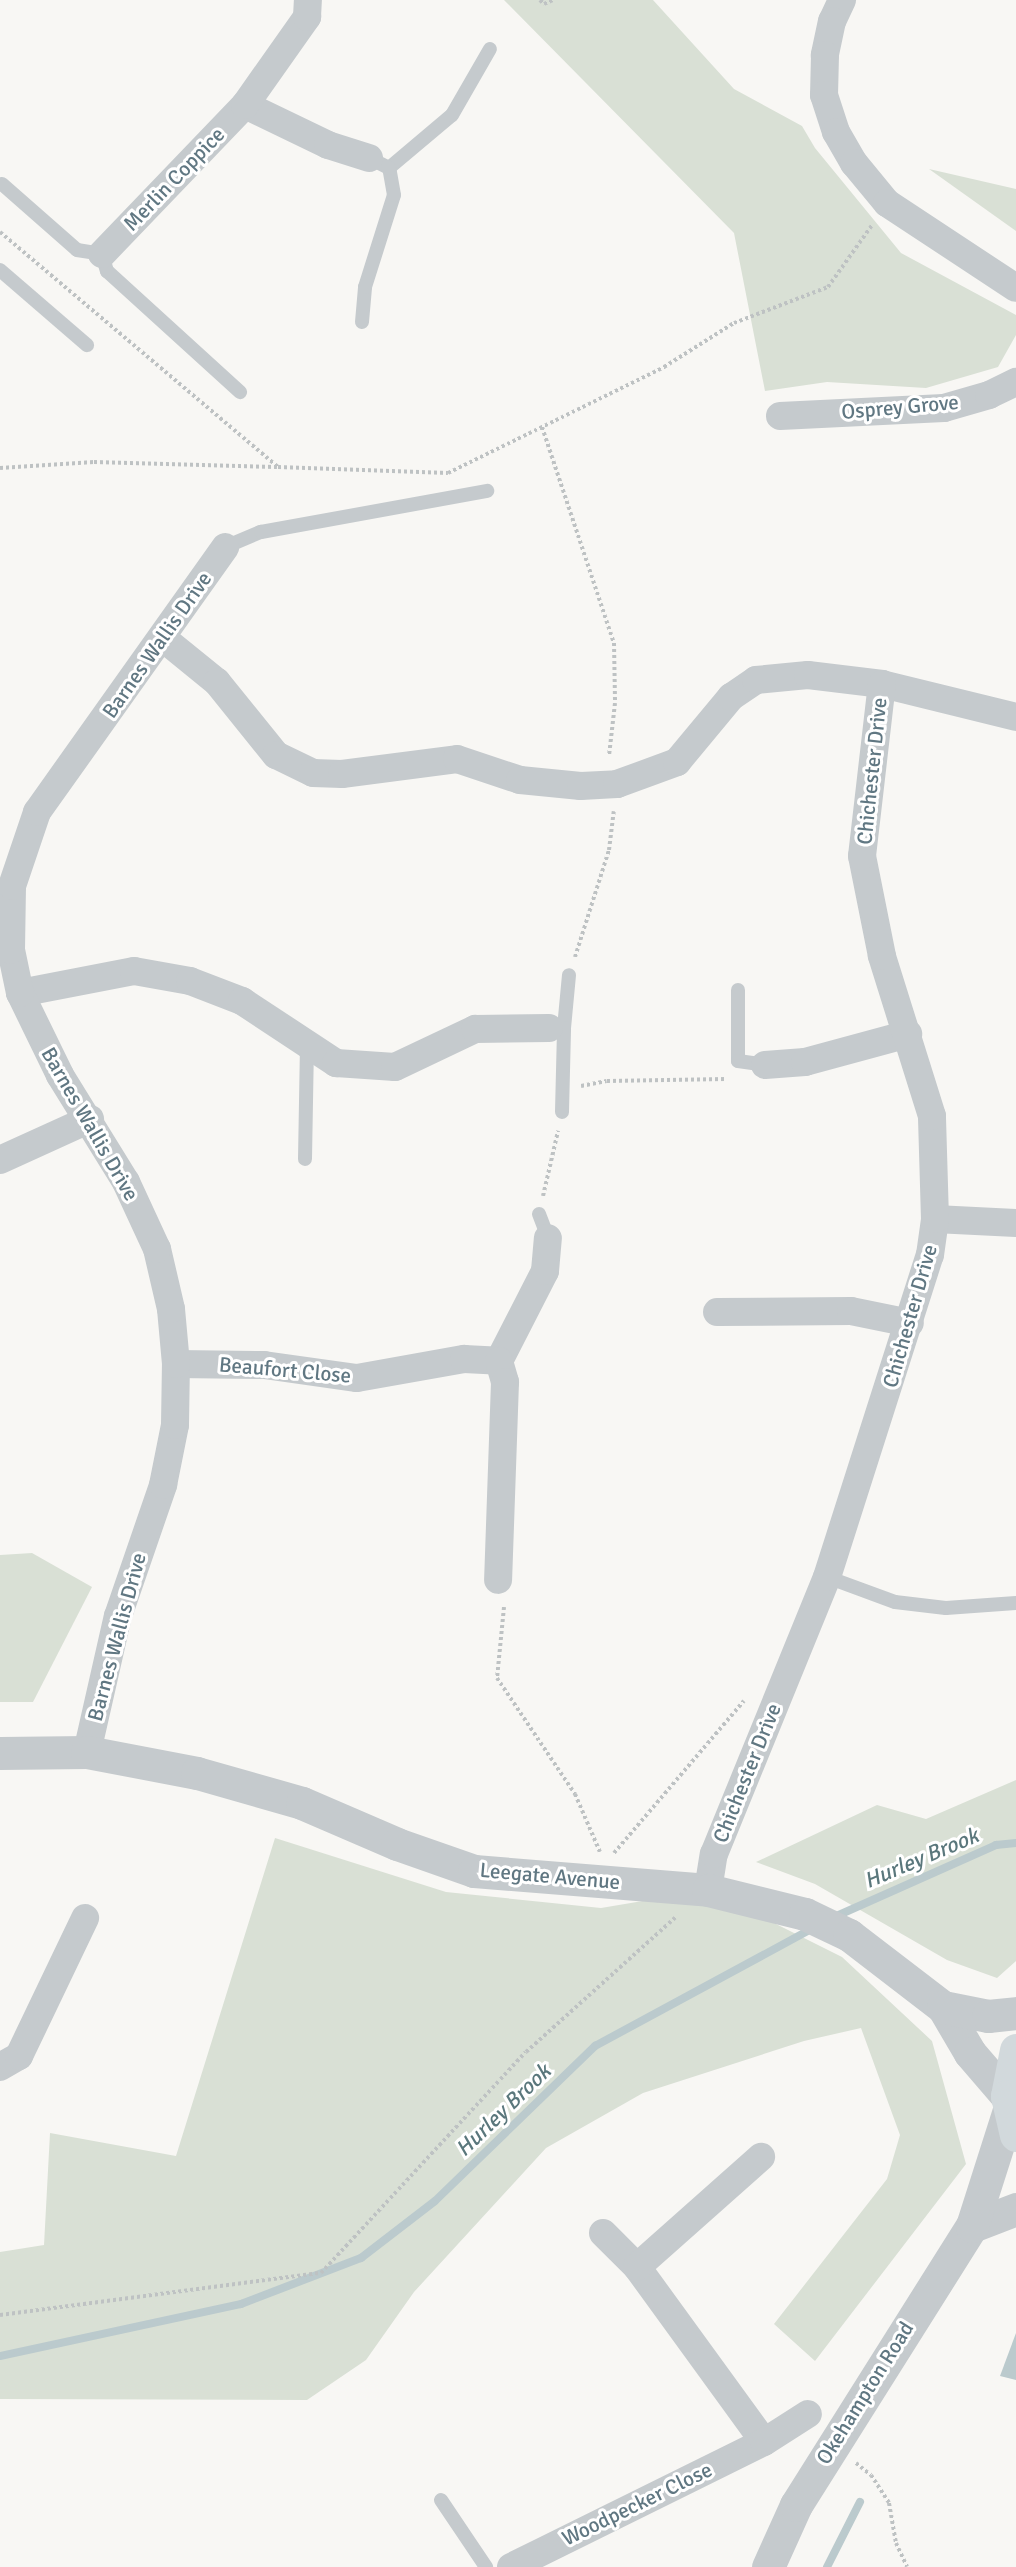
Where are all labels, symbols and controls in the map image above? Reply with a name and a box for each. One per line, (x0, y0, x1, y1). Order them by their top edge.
street label: Merlin Coppice (118, 122, 230, 236)
street label: Osprey Grove (840, 389, 960, 425)
street label: Barnes Wallis Drive (97, 567, 217, 723)
street label: Chichester Drive (852, 696, 892, 846)
street label: Barnes Wallis Drive (36, 1043, 144, 1205)
street label: Chichester Drive (878, 1241, 942, 1391)
street label: Beaufort Close (218, 1352, 352, 1388)
street label: Barnes Wallis Drive (82, 1550, 152, 1724)
street label: Chichester Drive (708, 1700, 786, 1846)
water label: Hurley Brook (860, 1822, 982, 1894)
street label: Leegate Avenue (479, 1857, 621, 1895)
water label: Hurley Brook (450, 2058, 556, 2162)
street label: Okehampton Road (811, 2317, 919, 2469)
street label: Woodpecker Close (558, 2457, 716, 2551)

